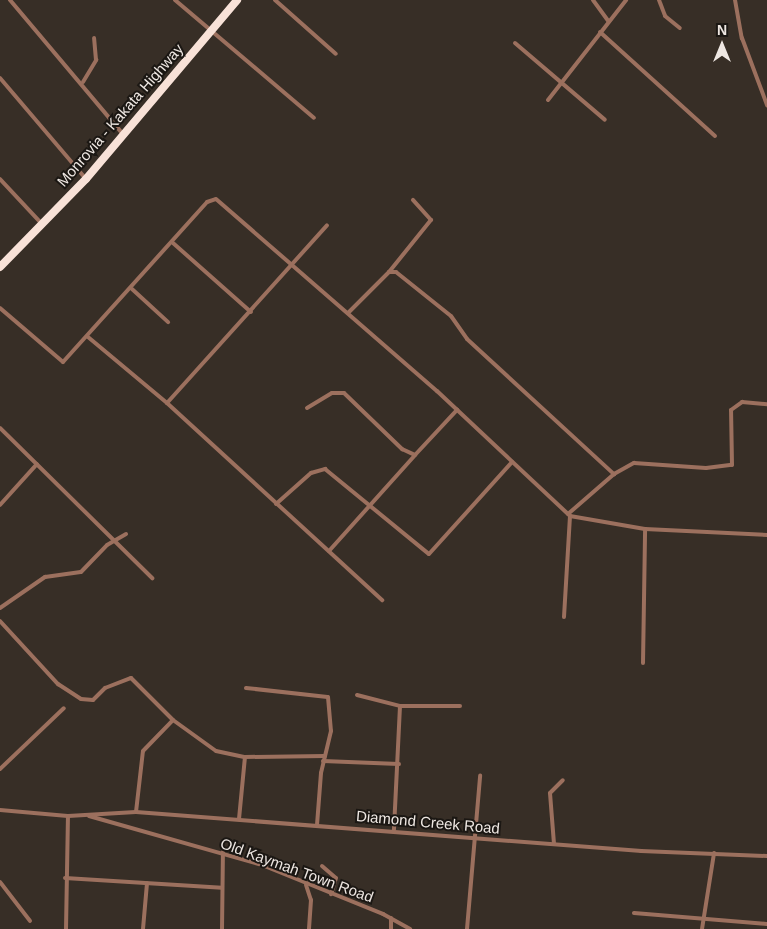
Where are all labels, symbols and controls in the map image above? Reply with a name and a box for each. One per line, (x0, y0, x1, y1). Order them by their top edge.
north arrow (697, 20, 747, 70)
text: N (717, 22, 727, 38)
street label: Monrovia - Kakata Highway (53, 40, 187, 190)
street label: Diamond Creek Road (355, 807, 501, 837)
street label: Old Kaymah Town Road (218, 834, 376, 906)

